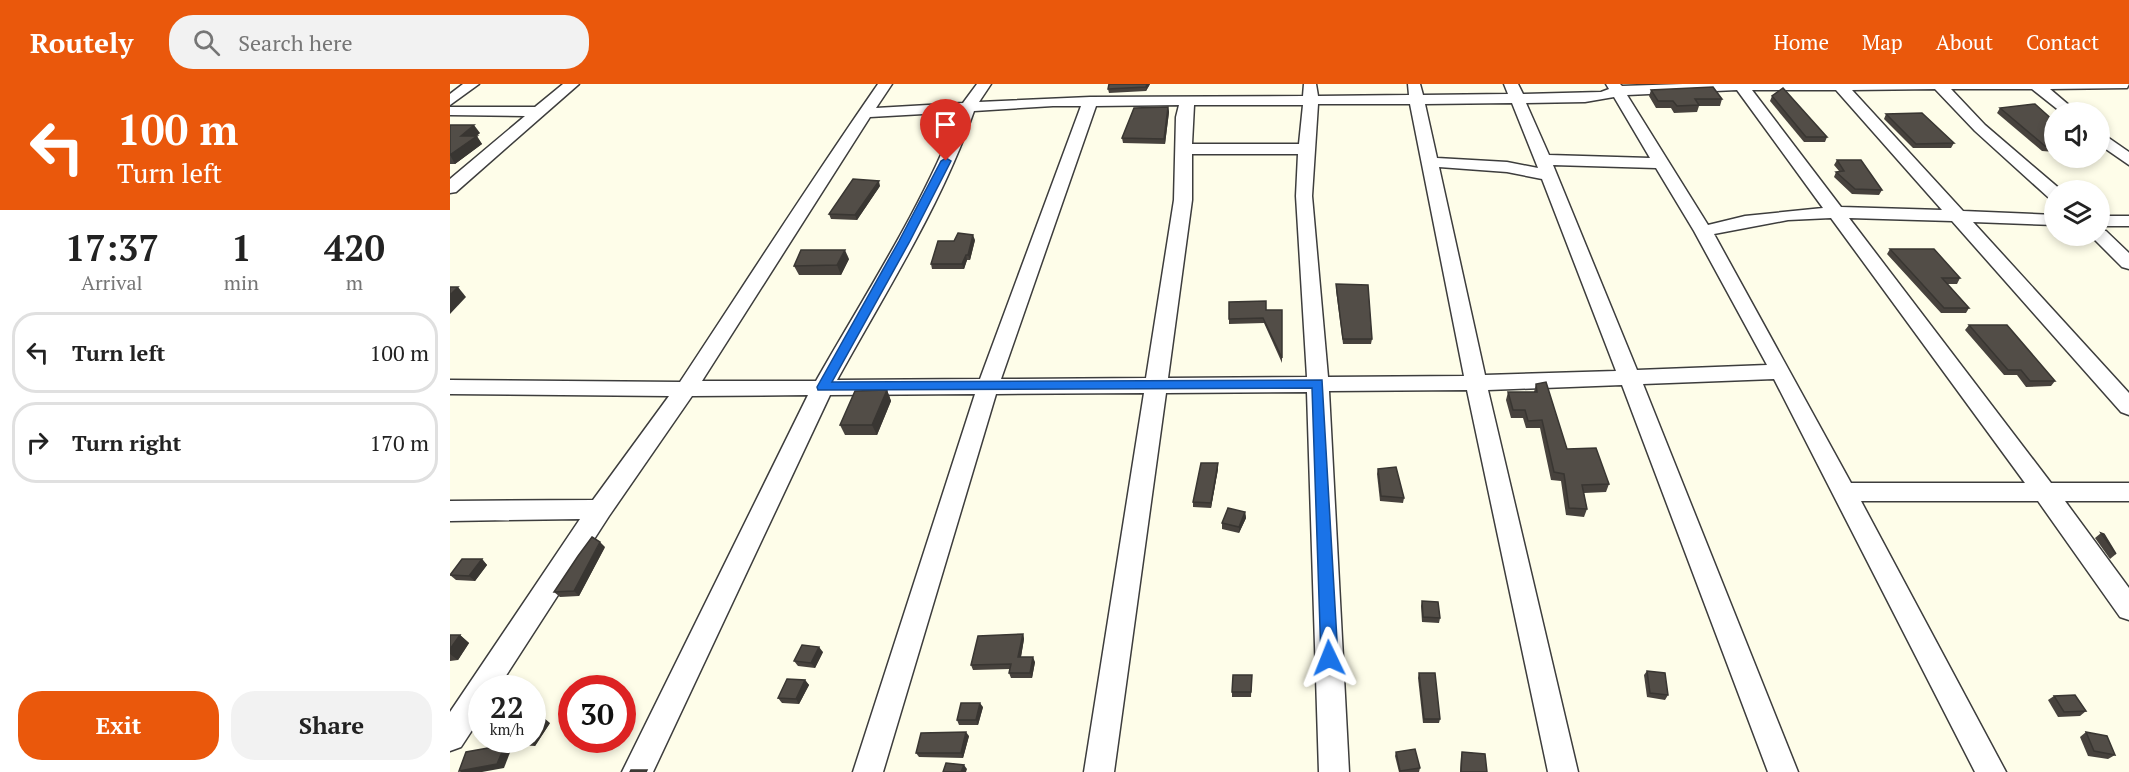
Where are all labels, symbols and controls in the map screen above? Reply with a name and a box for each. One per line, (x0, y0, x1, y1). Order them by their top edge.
search box (169, 15, 589, 69)
text: Routely (30, 24, 133, 61)
icon: search (190, 26, 223, 59)
text: Search here (238, 28, 353, 57)
text: Home (1773, 28, 1829, 56)
text: Map (1862, 28, 1903, 56)
text: About (1936, 28, 1993, 56)
text: Contact (2026, 28, 2099, 56)
pin (920, 99, 971, 161)
text: 100 m (117, 101, 238, 157)
map controls (2044, 102, 2110, 246)
button: sound (2044, 102, 2110, 168)
icon: left (18, 108, 96, 186)
icon: arrive (929, 108, 962, 141)
text: Turn left (117, 155, 222, 191)
button: layers (2044, 180, 2110, 246)
text: 17:37 (65, 224, 159, 271)
text: 1 (231, 224, 252, 271)
text: 420 (324, 224, 385, 271)
text: Arrival (81, 269, 143, 296)
text: min (224, 269, 259, 296)
text: m (346, 269, 363, 296)
icon: left (21, 336, 54, 369)
text: Turn left (72, 338, 165, 367)
text: 100 m (369, 338, 429, 367)
icon: right (21, 426, 54, 459)
text: Turn right (72, 428, 181, 457)
text: 170 m (369, 428, 429, 457)
position arrow (1297, 626, 1361, 690)
speed limit sign: 30 (558, 675, 636, 753)
text: 22 (490, 687, 524, 727)
button: Exit (18, 691, 219, 760)
button: Share (231, 691, 432, 760)
text: km/h (490, 719, 524, 739)

